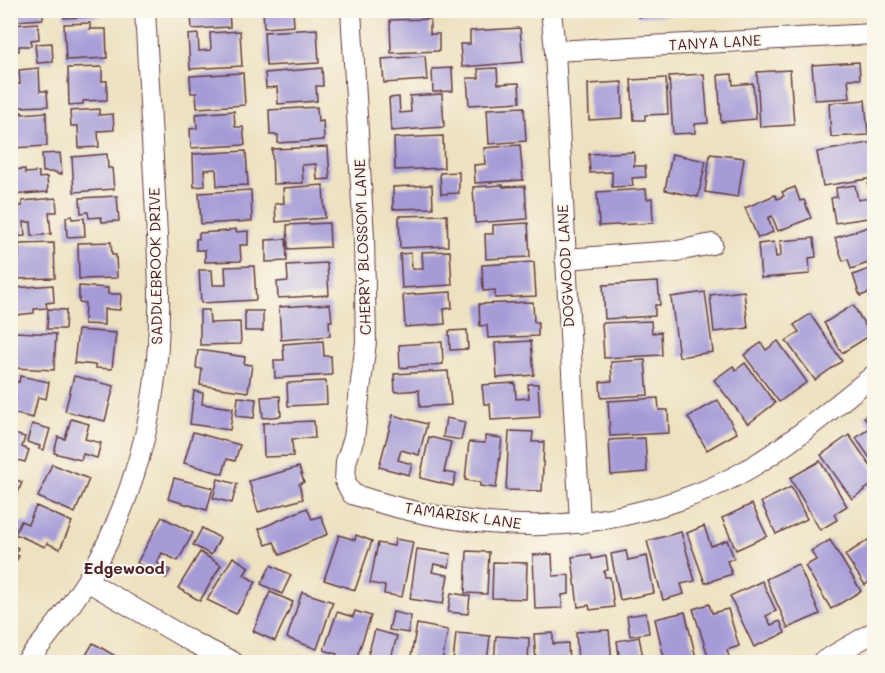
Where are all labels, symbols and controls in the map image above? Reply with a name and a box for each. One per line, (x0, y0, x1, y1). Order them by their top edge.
street label: TANYA LANE (668, 30, 762, 54)
street label: CHERRY BLOSSOM LANE (349, 158, 375, 336)
street label: SADDLEBROOK DRIVE (144, 187, 166, 345)
street label: DOGWOOD LANE (552, 204, 578, 328)
street label: TAMARISK LANE (404, 497, 523, 533)
district label: Edgewood (83, 557, 165, 578)

